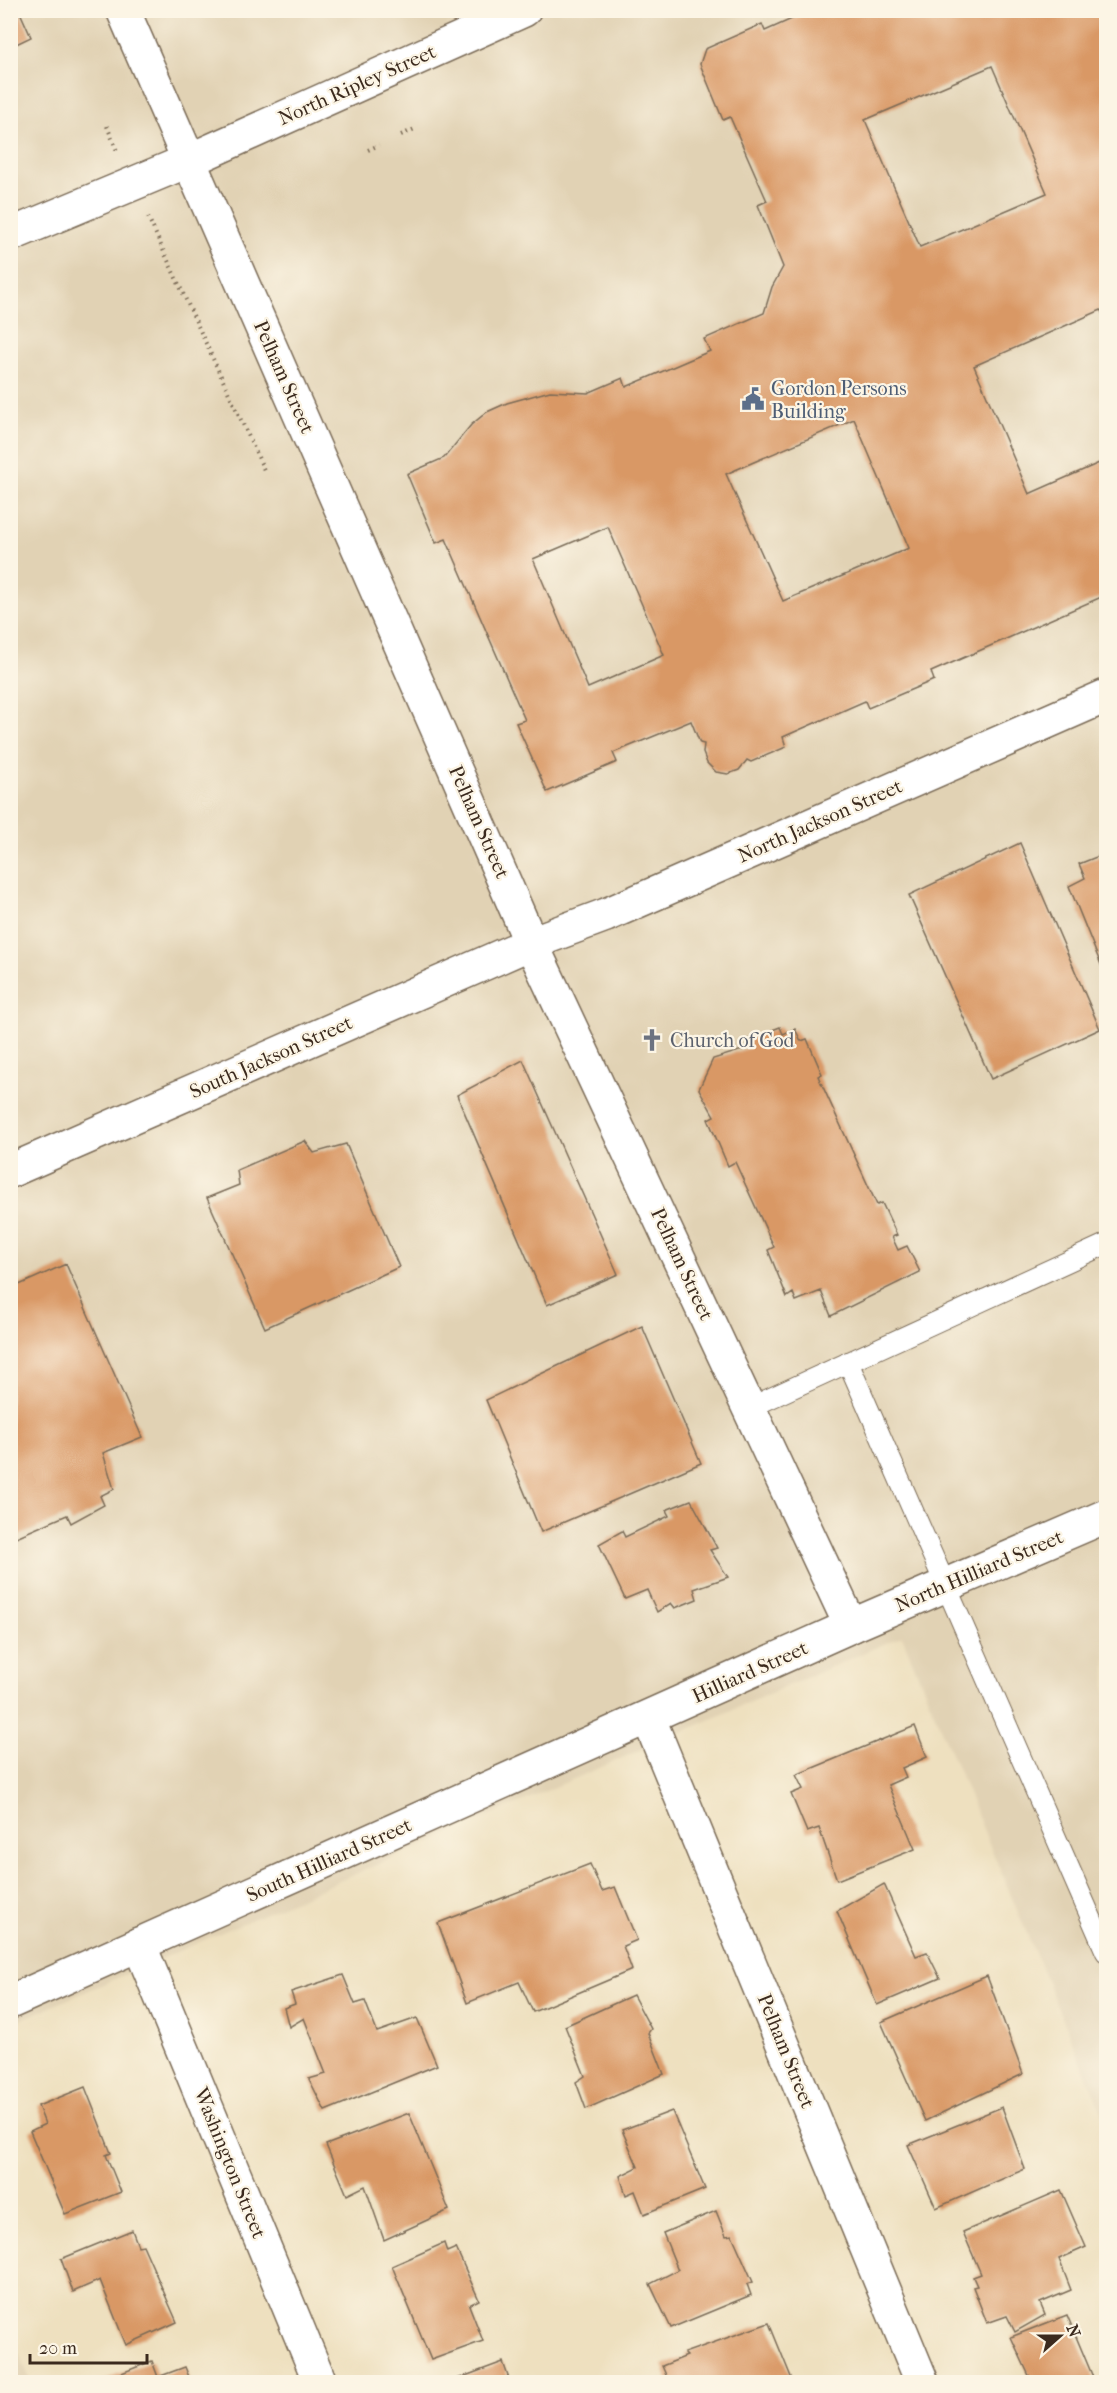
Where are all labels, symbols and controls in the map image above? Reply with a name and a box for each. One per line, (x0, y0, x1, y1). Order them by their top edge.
street label: North Ripley Street (275, 40, 439, 130)
street label: Pelham Street (249, 317, 319, 437)
place label: Gordon Persons Building (771, 377, 907, 423)
public building icon: Gordon Persons Building (740, 386, 766, 412)
street label: Pelham Street (444, 762, 514, 882)
street label: North Jackson Street (734, 774, 906, 868)
street label: South Jackson Street (186, 1011, 356, 1103)
church icon: Church of God (639, 1027, 665, 1053)
place label: Church of God (670, 1029, 796, 1052)
street label: Pelham Street (646, 1204, 718, 1324)
street label: North Hilliard Street (892, 1525, 1066, 1617)
street label: Hilliard Street (689, 1636, 811, 1708)
street label: South Hilliard Street (243, 1813, 415, 1907)
street label: Pelham Street (753, 1991, 819, 2111)
street label: Washington Street (189, 2083, 271, 2242)
north arrow (1030, 2306, 1090, 2366)
text: N (1062, 2322, 1085, 2341)
scale bar (30, 2327, 147, 2365)
text: 20 m (39, 2338, 77, 2359)

